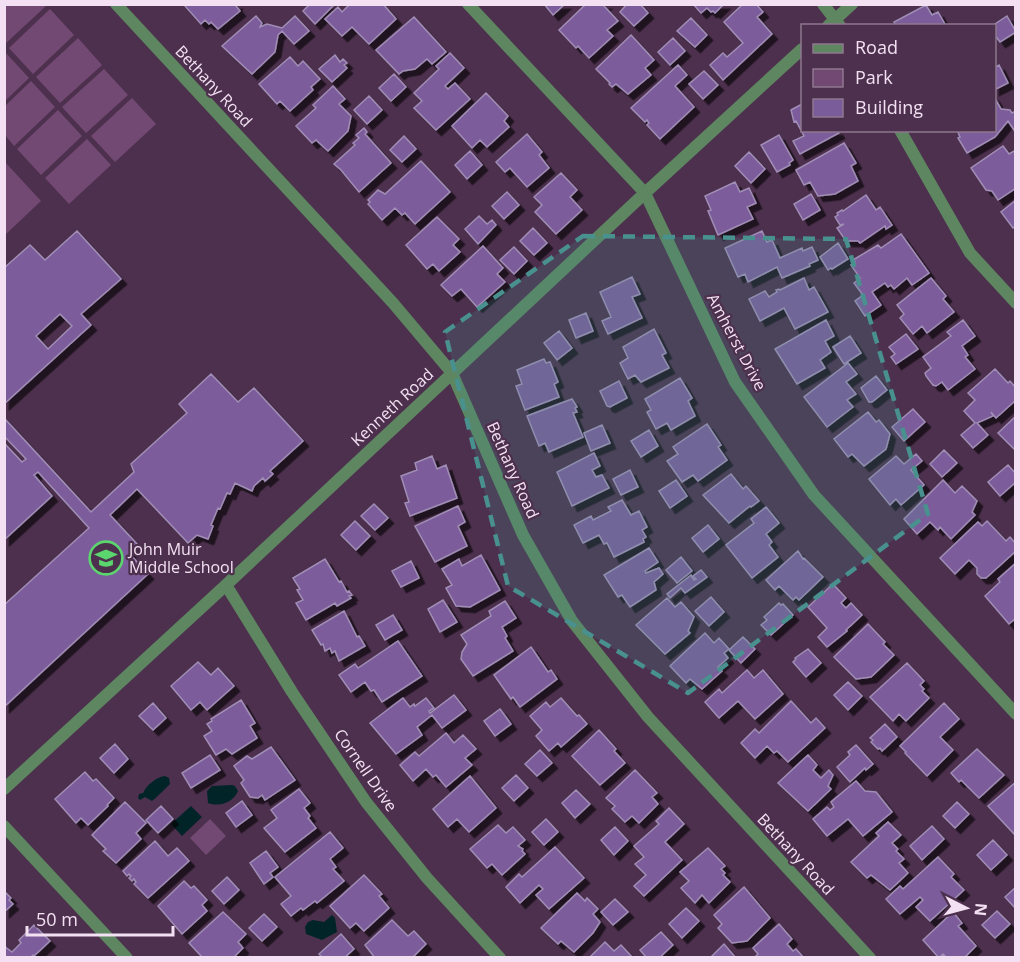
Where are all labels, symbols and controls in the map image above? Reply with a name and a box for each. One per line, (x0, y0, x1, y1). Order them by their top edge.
legend (801, 24, 996, 132)
text: Road (855, 35, 898, 59)
street label: Bethany Road (171, 41, 257, 131)
text: Park (855, 65, 893, 89)
text: Building (855, 95, 923, 119)
street label: Amherst Drive (702, 290, 772, 394)
street label: Kenneth Road (346, 363, 438, 451)
street label: Bethany Road (482, 418, 544, 522)
place label: John Muir Middle School (127, 538, 234, 578)
school or university icon: John Muir Middle School (88, 540, 124, 576)
street label: Cornell Drive (329, 724, 403, 816)
street label: Bethany Road (753, 809, 839, 899)
north arrow (936, 878, 996, 938)
scale bar (27, 899, 172, 937)
text: N (969, 902, 993, 917)
text: 50 m (36, 907, 78, 931)

